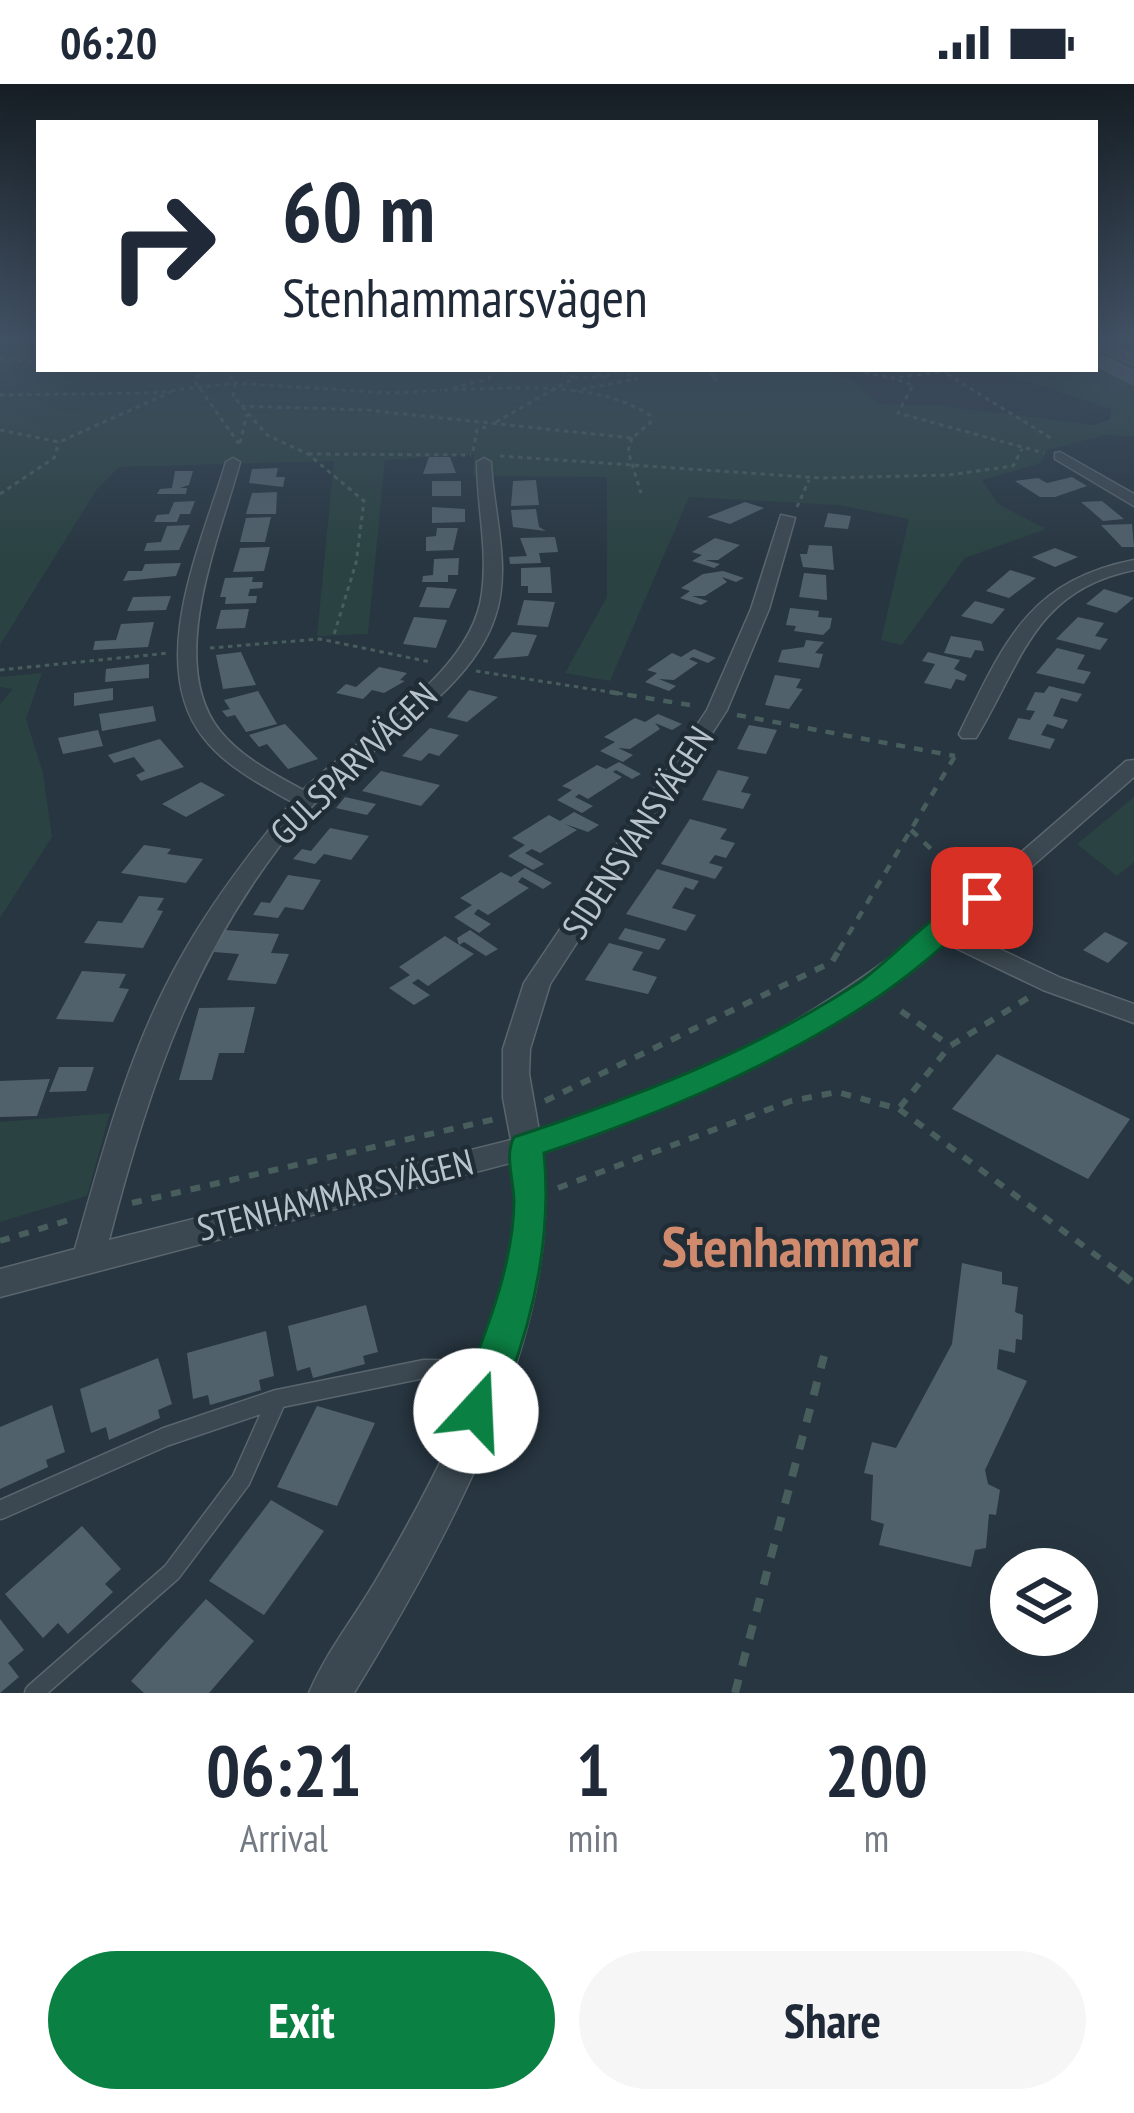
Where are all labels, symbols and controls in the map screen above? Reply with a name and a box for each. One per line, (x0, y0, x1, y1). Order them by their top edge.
text: 06:20 (60, 13, 157, 71)
text: 60 m (282, 156, 435, 265)
icon: right (84, 168, 240, 324)
text: Stenhammarsvägen (282, 262, 648, 332)
street label: GULSPARVVÄGEN (260, 672, 446, 854)
street label: SIDENSVANSVÄGEN (551, 717, 723, 947)
pin (931, 847, 1033, 949)
icon: arrive (949, 865, 1015, 931)
street label: STENHAMMARSVÄGEN (192, 1137, 478, 1251)
district label: Stenhammar (662, 1209, 919, 1283)
position arrow (413, 1348, 539, 1474)
map controls (990, 1548, 1098, 1656)
button: layers (990, 1548, 1098, 1656)
text: 06:21 (206, 1723, 362, 1816)
text: 1 (576, 1723, 610, 1816)
text: 200 (825, 1723, 928, 1816)
text: Arrival (240, 1812, 328, 1863)
text: min (568, 1812, 619, 1863)
text: m (864, 1812, 889, 1863)
button: Exit (48, 1951, 555, 2089)
button: Share (579, 1951, 1086, 2089)

